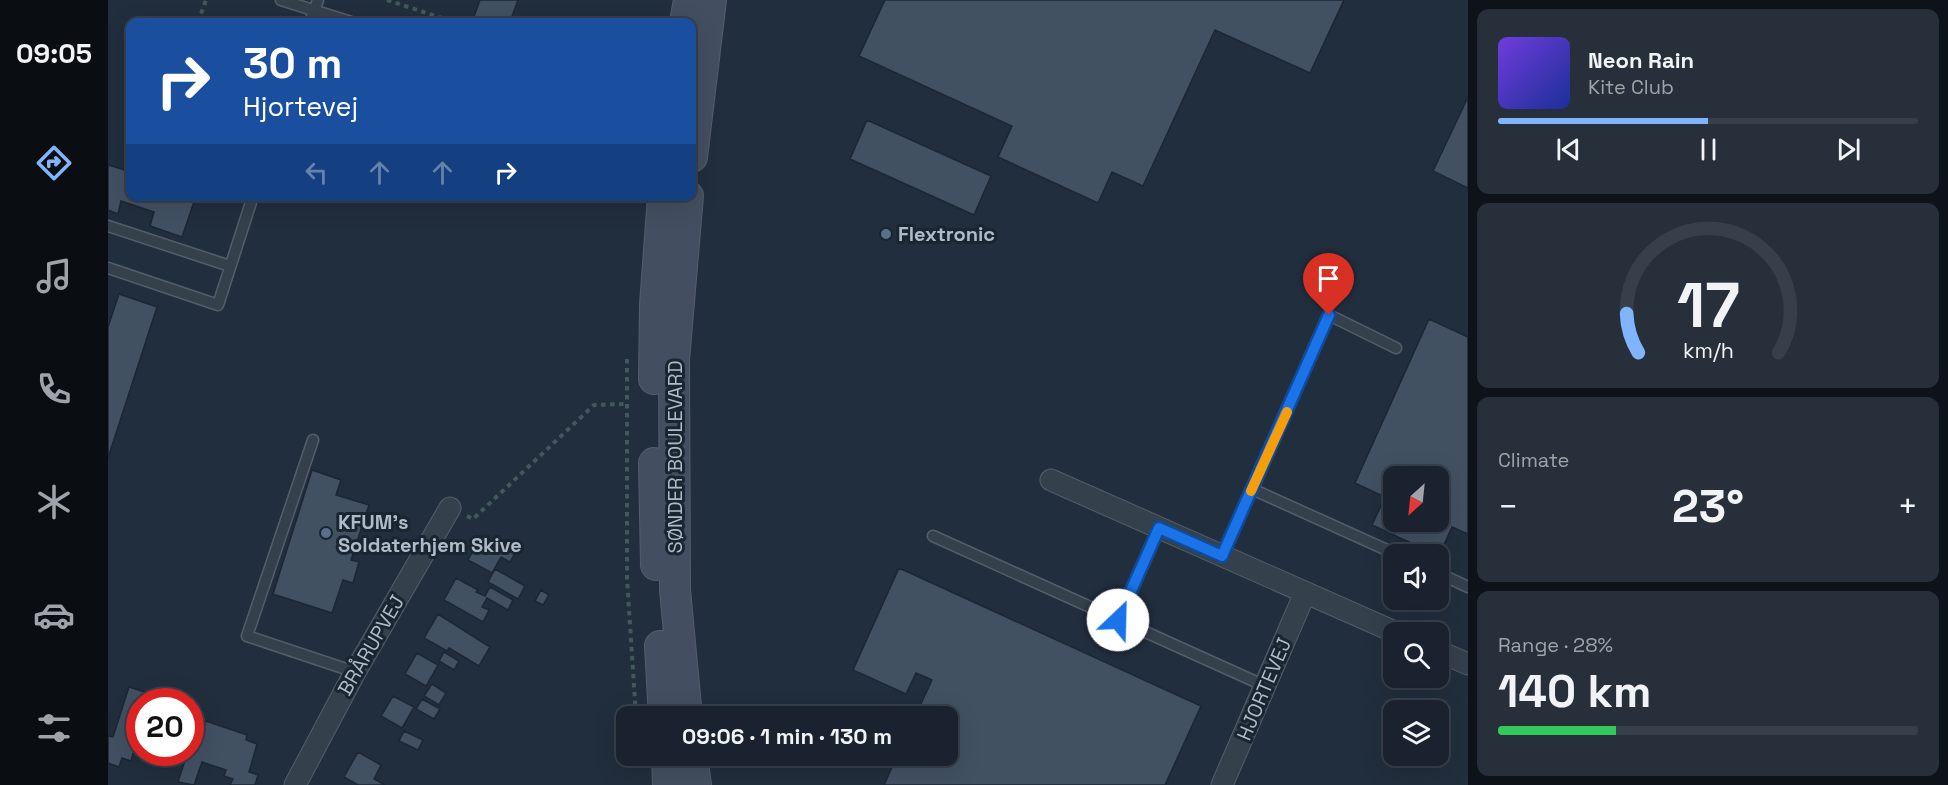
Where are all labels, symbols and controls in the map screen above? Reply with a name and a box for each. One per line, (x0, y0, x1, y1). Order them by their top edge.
text: 09:05 (16, 36, 92, 71)
text: 30 m (243, 37, 342, 90)
icon: right (144, 42, 222, 120)
text: Neon Rain (1588, 46, 1694, 74)
text: Kite Club (1588, 74, 1674, 100)
text: Hjortevej (243, 89, 358, 124)
icon: previous (1552, 133, 1585, 166)
icon: pause (1692, 133, 1725, 166)
icon: next (1832, 133, 1865, 166)
icon: directions (33, 142, 75, 184)
icon: left (300, 156, 333, 189)
icon: ahead (363, 156, 396, 189)
icon: ahead (426, 156, 459, 189)
icon: right (489, 156, 522, 189)
place label: Flextronic (898, 221, 995, 247)
marker: Flextronic (879, 227, 893, 241)
pin (1303, 253, 1354, 315)
icon: music (33, 255, 75, 297)
icon: arrive (1312, 262, 1345, 295)
text: 17 (1677, 266, 1739, 345)
text: km/h (1682, 337, 1734, 364)
street label: SØNDER BOULEVARD (662, 360, 688, 554)
icon: phone (33, 368, 75, 410)
text: Climate (1498, 447, 1569, 473)
north arrow (1383, 466, 1449, 532)
map controls (1383, 466, 1449, 766)
text: 23° (1672, 478, 1744, 535)
icon: climate (33, 481, 75, 523)
text: − (1498, 486, 1518, 528)
text: + (1898, 486, 1918, 528)
place label: KFUM's Soldaterhjem Skive (338, 509, 522, 558)
marker: KFUM's Soldaterhjem Skive (319, 526, 333, 540)
button: sound (1383, 544, 1449, 610)
position arrow (1086, 588, 1150, 652)
street label: BRÅRUPVEJ (332, 590, 410, 700)
icon: car (33, 594, 75, 636)
button: search (1383, 622, 1449, 688)
text: Range · 28% (1498, 632, 1613, 658)
street label: HJORTEVEJ (1231, 634, 1297, 744)
text: 140 km (1498, 663, 1651, 720)
speed limit sign: 20 (126, 688, 204, 766)
button: layers (1383, 700, 1449, 766)
icon: filters (33, 707, 75, 749)
text: 09:06 · 1 min · 130 m (682, 722, 892, 750)

